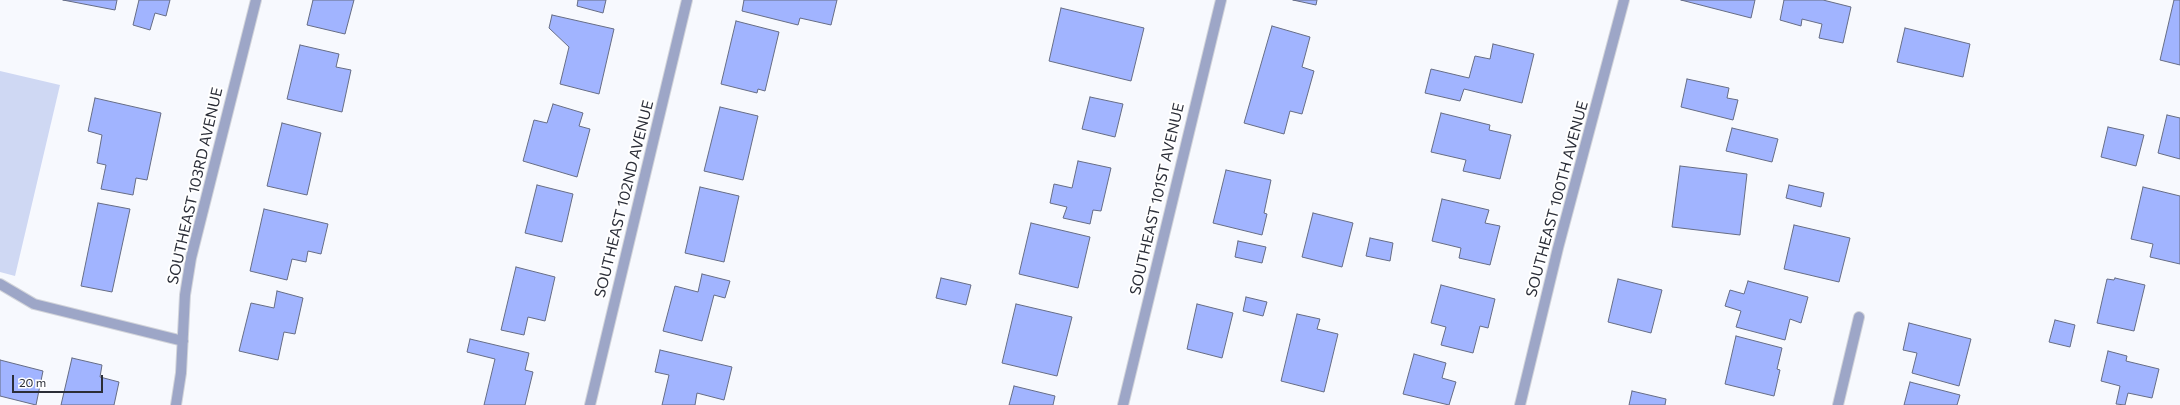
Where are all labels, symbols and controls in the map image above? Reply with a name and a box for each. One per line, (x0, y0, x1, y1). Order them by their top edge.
street label: SOUTHEAST 103RD AVENUE (164, 86, 226, 286)
street label: SOUTHEAST 102ND AVENUE (591, 99, 657, 299)
street label: SOUTHEAST 100TH AVENUE (1522, 99, 1592, 299)
street label: SOUTHEAST 101ST AVENUE (1126, 101, 1188, 297)
scale bar (14, 367, 105, 393)
text: 20 m (19, 375, 46, 389)

